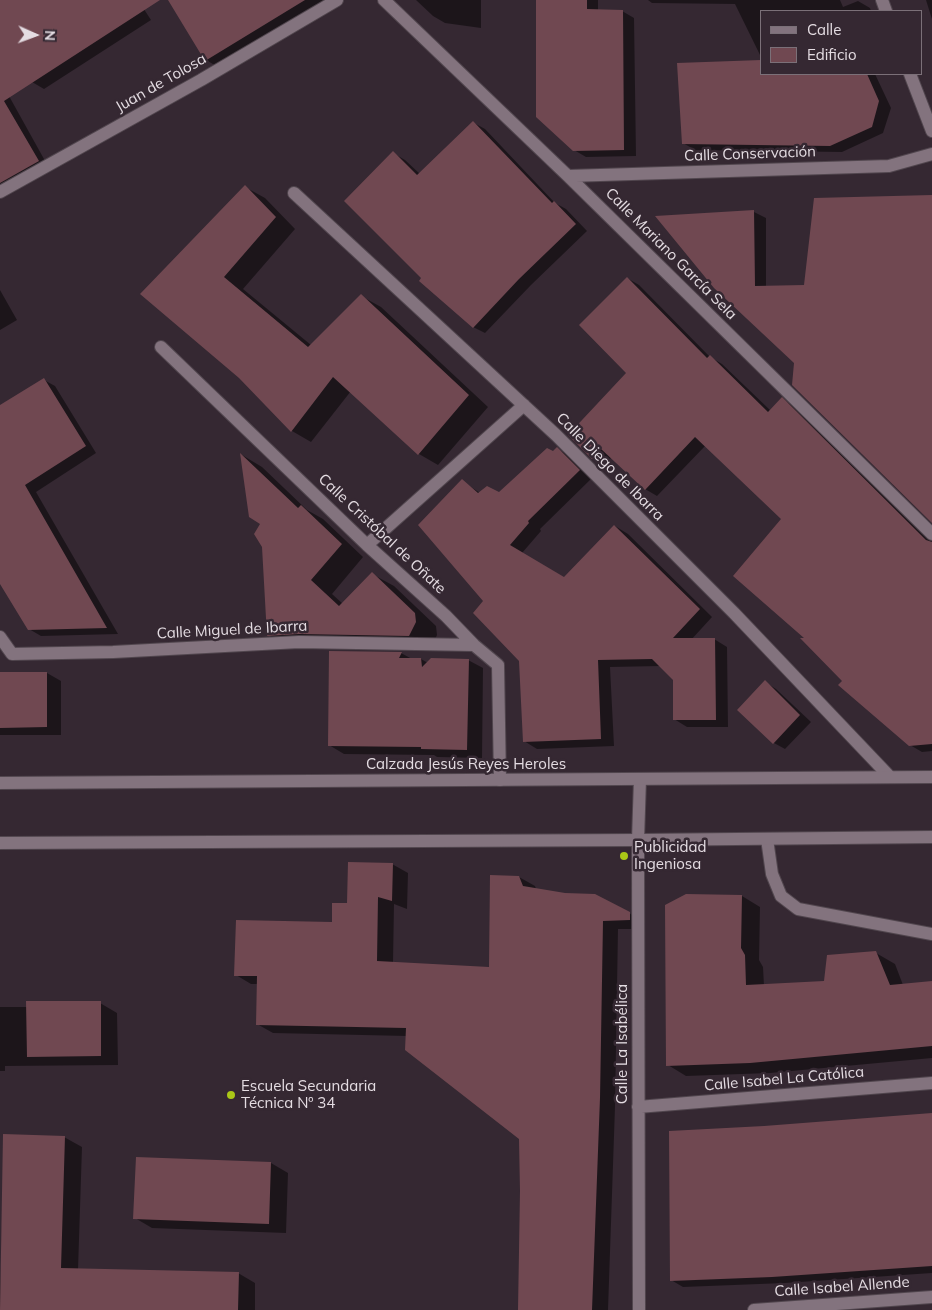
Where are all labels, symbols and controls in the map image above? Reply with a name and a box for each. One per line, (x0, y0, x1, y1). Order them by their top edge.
north arrow (10, 10, 60, 60)
legend (760, 10, 922, 75)
text: Calle (807, 20, 841, 39)
text: N (41, 30, 59, 41)
text: Edificio (807, 45, 857, 64)
street label: Juan de Tolosa (113, 50, 209, 116)
street label: Calle Conservación (684, 143, 816, 165)
street label: Calle Mariano García Sela (601, 184, 741, 324)
street label: Calle Diego de Ibarra (552, 409, 668, 525)
street label: Calle Cristóbal de Oñate (314, 470, 450, 598)
street label: Calle Miguel de Ibarra (156, 617, 308, 643)
street label: Calzada Jesús Reyes Heroles (366, 755, 566, 773)
place label: Publicidad Ingeniosa (634, 838, 706, 873)
marker: Publicidad Ingeniosa (618, 850, 630, 862)
street label: Calle La Isabélica (613, 984, 631, 1104)
street label: Calle Isabel La Católica (703, 1063, 865, 1095)
place label: Escuela Secundaria Técnica Nº 34 (241, 1077, 376, 1112)
marker: Escuela Secundaria Técnica Nº 34 (225, 1089, 237, 1101)
street label: Calle Isabel Allende (774, 1273, 910, 1301)

